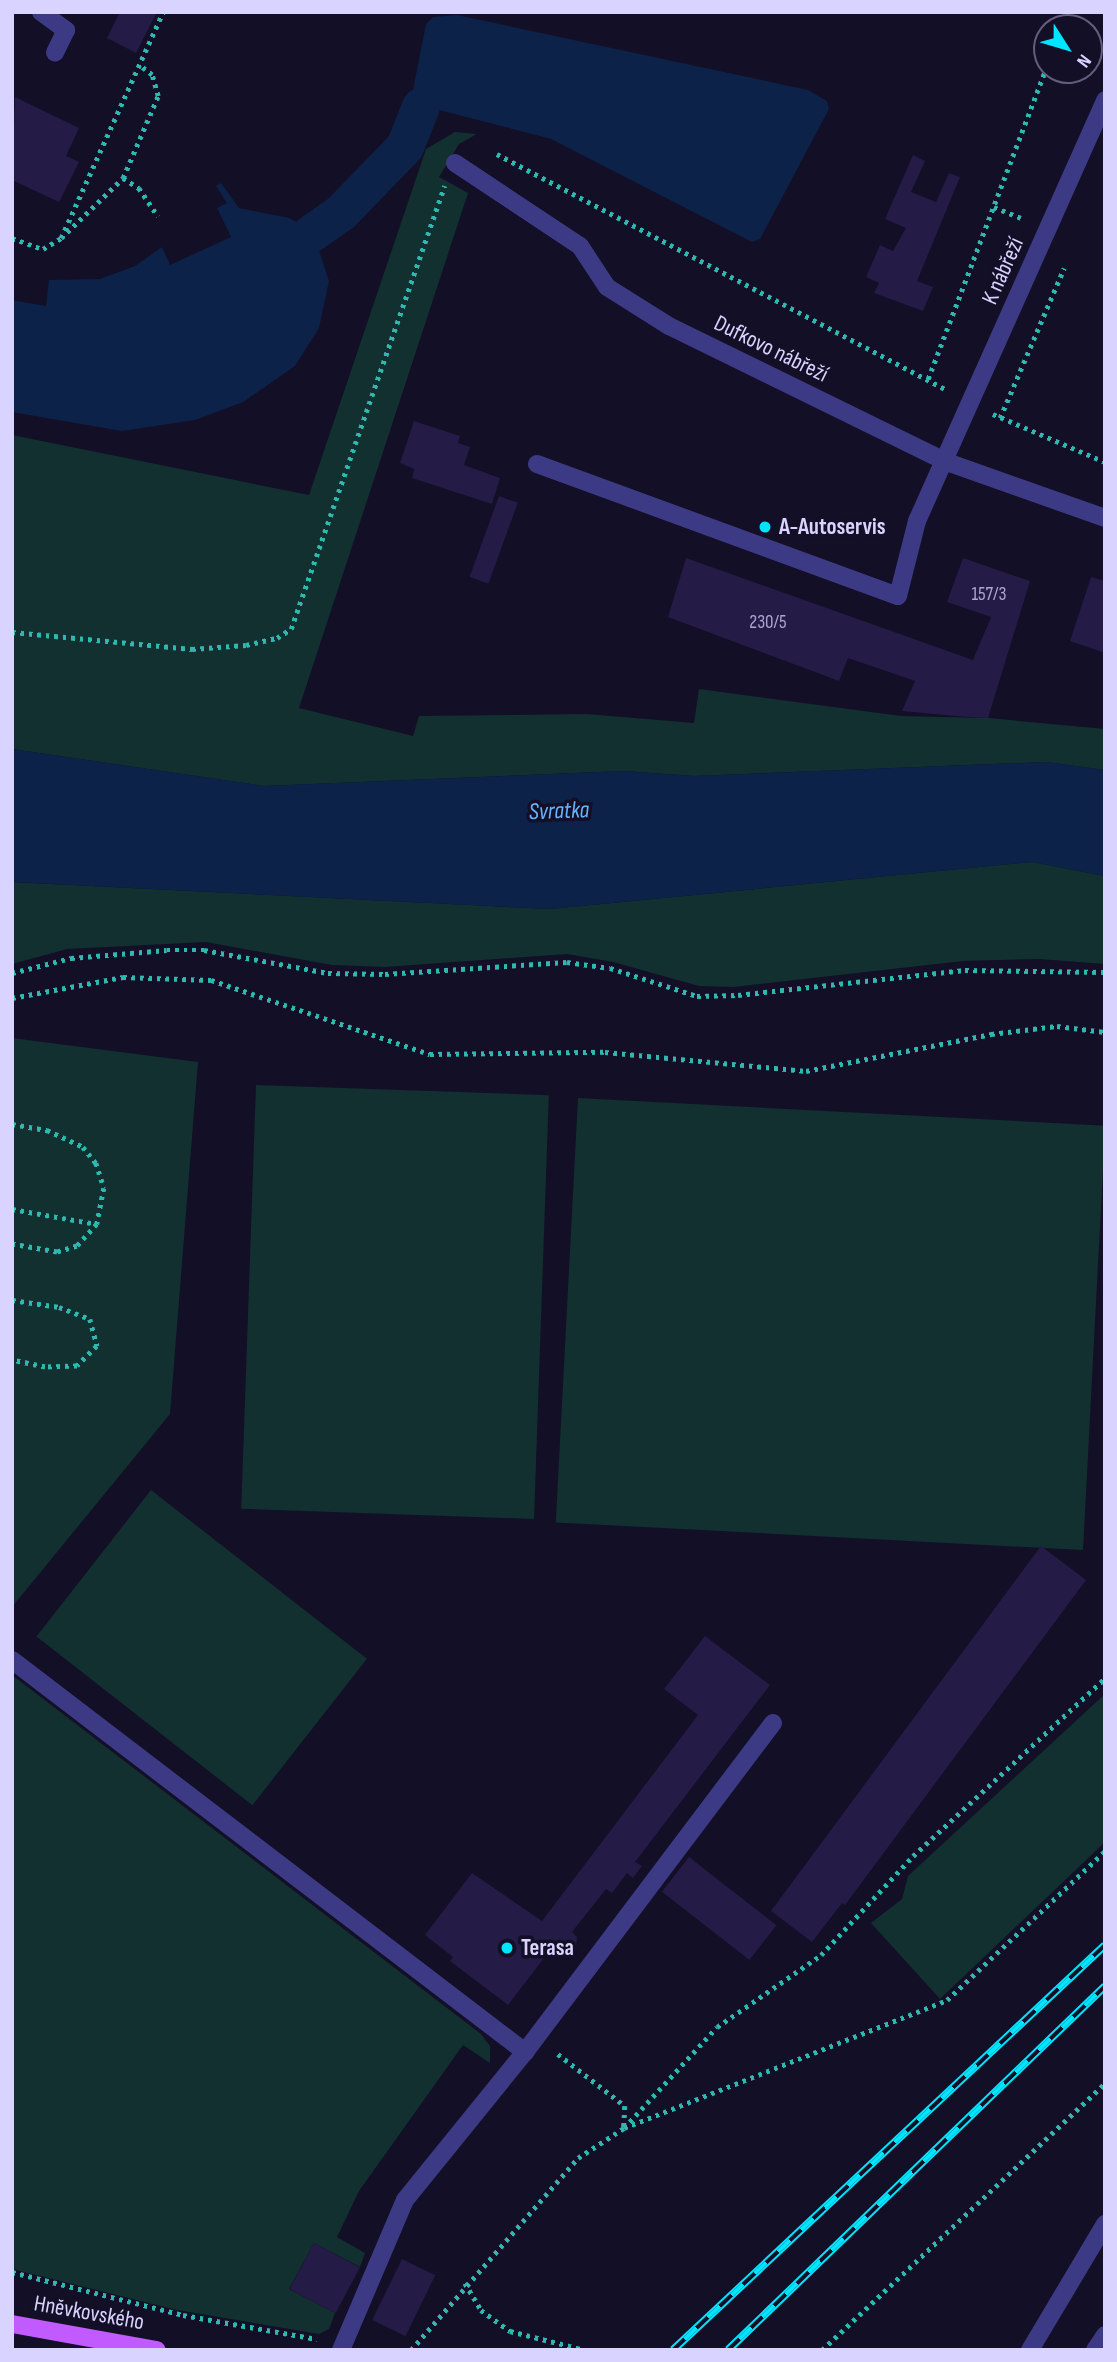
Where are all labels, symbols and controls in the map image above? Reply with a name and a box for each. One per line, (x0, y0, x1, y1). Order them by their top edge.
north arrow (1033, 14, 1103, 84)
text: N (1071, 50, 1096, 72)
street label: K nábřeží (976, 233, 1030, 309)
street label: Dufkovo nábřeží (709, 310, 833, 388)
place label: A-Autoservis (779, 513, 886, 541)
marker: A-Autoservis (757, 519, 773, 535)
house number: 157/3 (971, 584, 1007, 606)
house number: 230/5 (749, 612, 787, 634)
water label: Svratka (528, 796, 590, 826)
place label: Terasa (521, 1934, 574, 1962)
marker: Terasa (499, 1940, 515, 1956)
street label: Hněvkovského (32, 2290, 146, 2336)

